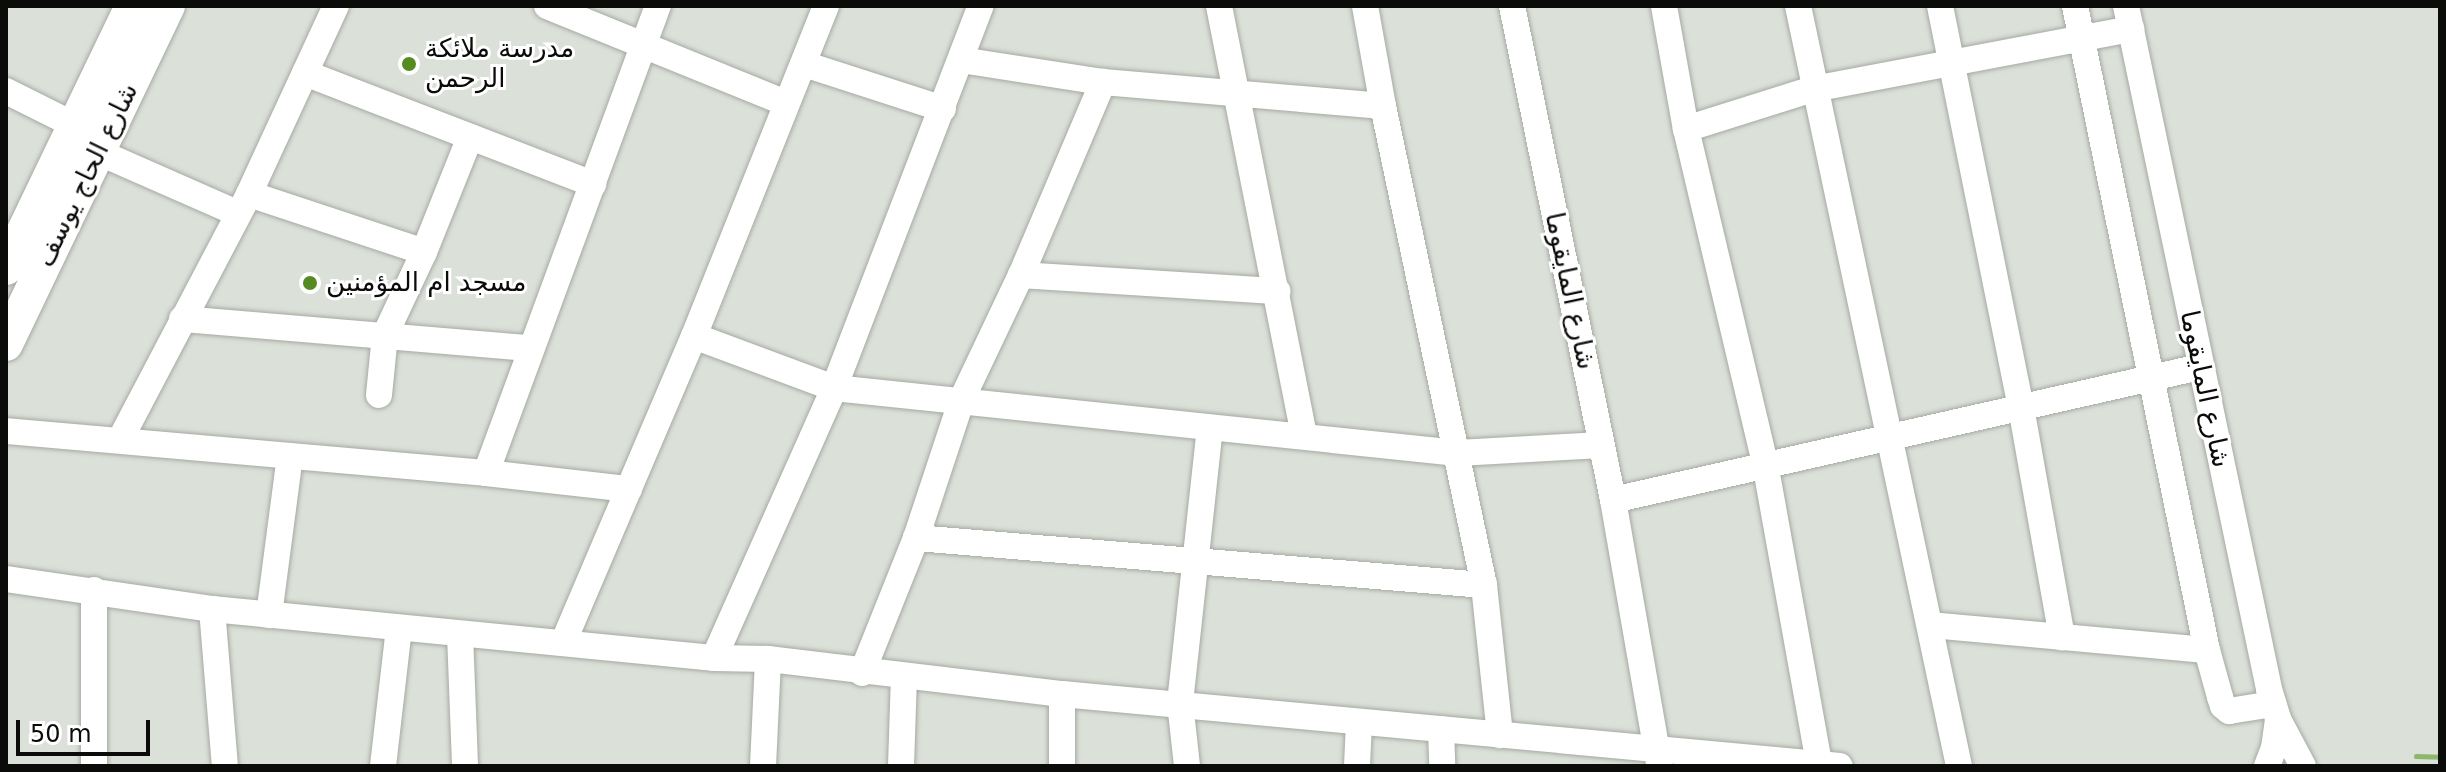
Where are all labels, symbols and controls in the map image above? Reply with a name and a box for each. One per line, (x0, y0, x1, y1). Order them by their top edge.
place label: مدرسة ملائكة الرحمن (425, 33, 574, 94)
marker: مدرسة ملائكة الرحمن (400, 55, 418, 73)
street label: شارع الحاج يوسف (29, 78, 145, 272)
street label: شارع المايقوما (1538, 210, 1602, 372)
place label: مسجد ام المؤمنين (326, 267, 526, 299)
marker: مسجد ام المؤمنين (301, 274, 319, 292)
street label: شارع المايقوما (2173, 308, 2237, 470)
scale bar (20, 704, 154, 754)
text: 50 m (30, 720, 92, 748)

